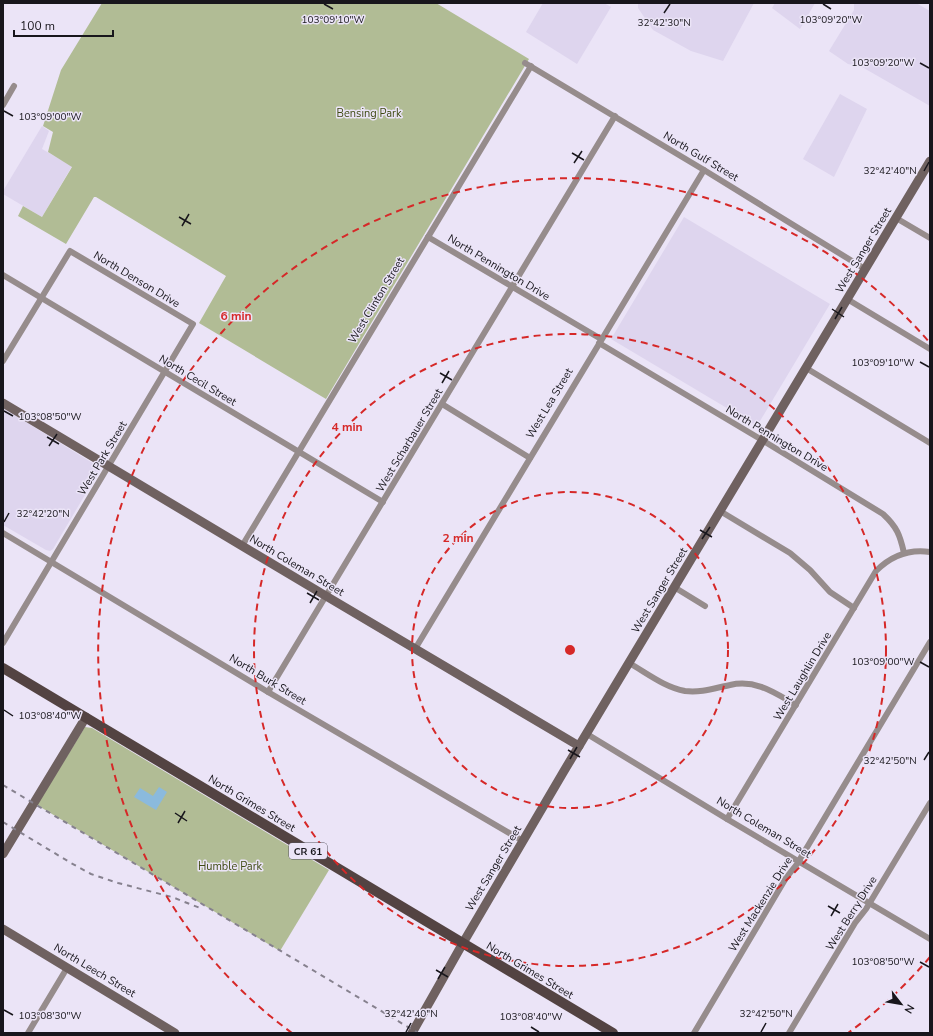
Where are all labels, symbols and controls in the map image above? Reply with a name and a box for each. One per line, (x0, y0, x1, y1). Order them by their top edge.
scale bar (14, 12, 113, 38)
text: 103°09'10"W (302, 13, 364, 27)
text: 103°09'20"W (800, 13, 862, 27)
text: 32°42'30"N (637, 16, 691, 30)
text: 100 m (20, 18, 55, 34)
text: 103°09'20"W (852, 56, 914, 70)
park label: Bensing Park (337, 106, 402, 121)
text: 103°09'00"W (19, 110, 81, 124)
street label: North Gulf Street (660, 128, 741, 185)
text: 32°42'40"N (863, 164, 917, 178)
street label: West Sanger Street (832, 205, 895, 296)
street label: North Pennington Drive (445, 231, 553, 304)
street label: North Denson Drive (91, 248, 183, 311)
street label: West Clinton Street (345, 254, 408, 346)
text: 6 min (220, 308, 252, 324)
street label: North Cecil Street (156, 351, 239, 410)
text: 103°09'10"W (852, 356, 914, 370)
street label: West Lea Street (522, 365, 576, 441)
street label: West Scharbauer Street (373, 386, 446, 495)
street label: North Pennington Drive (723, 402, 831, 475)
text: 103°08'50"W (19, 410, 81, 424)
street label: West Park Street (74, 418, 131, 498)
text: 4 min (331, 419, 363, 435)
text: 32°42'20"N (16, 507, 70, 521)
text: 2 min (442, 530, 474, 546)
street label: North Coleman Street (247, 531, 347, 600)
street label: West Sanger Street (628, 545, 691, 636)
street label: West Laughlin Drive (770, 629, 835, 723)
centre of rings (563, 643, 577, 657)
street label: North Burk Street (226, 651, 309, 708)
text: 103°09'00"W (852, 655, 914, 669)
text: 103°08'40"W (19, 709, 81, 723)
text: 32°42'50"N (863, 754, 917, 768)
street label: North Grimes Street (205, 771, 298, 835)
street label: North Coleman Street (714, 793, 814, 862)
street label: West Sanger Street (462, 823, 525, 914)
road number: CR 61 (289, 843, 327, 859)
street label: West Mackenzie Drive (725, 854, 796, 955)
park label: Humble Park (198, 859, 263, 874)
street label: West Berry Drive (822, 873, 880, 953)
street label: North Grimes Street (483, 938, 576, 1002)
street label: North Leech Street (51, 940, 139, 1001)
text: 103°08'50"W (852, 955, 914, 969)
north arrow (881, 984, 921, 1024)
text: N (901, 1002, 918, 1016)
text: 32°42'40"N (384, 1007, 438, 1021)
text: 32°42'50"N (739, 1007, 793, 1021)
text: 103°08'30"W (19, 1009, 81, 1023)
text: 103°08'40"W (500, 1010, 562, 1024)

